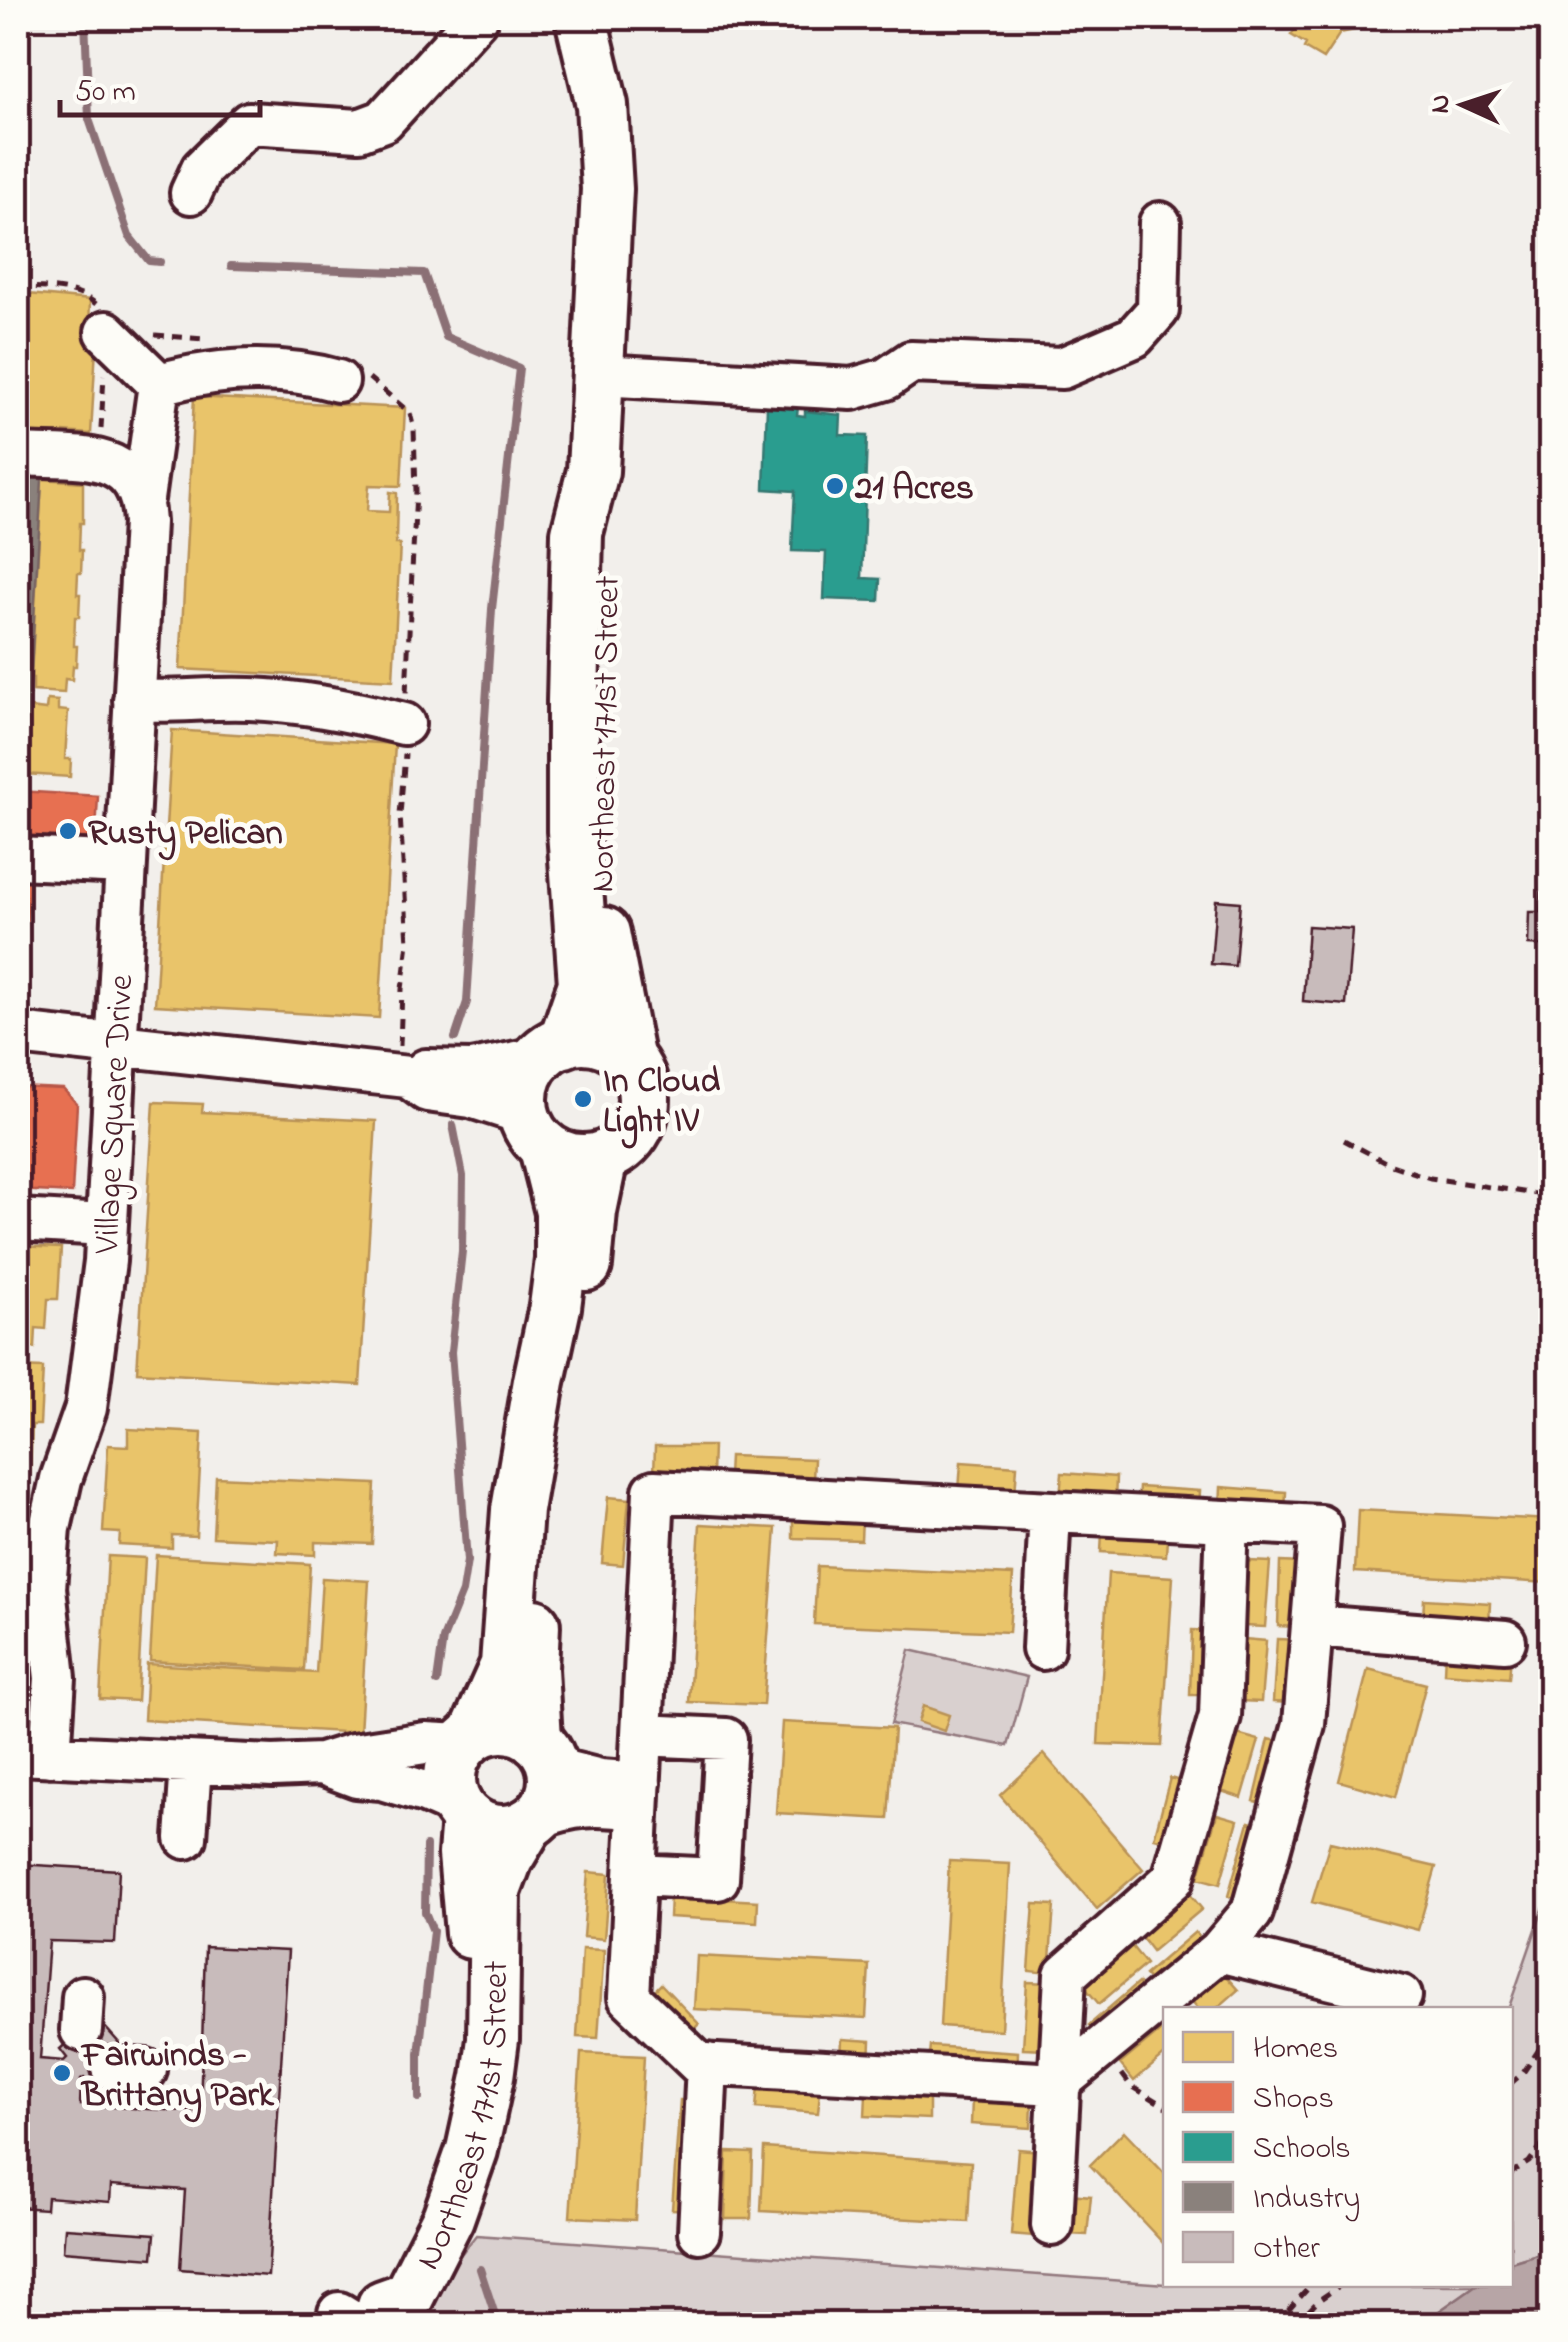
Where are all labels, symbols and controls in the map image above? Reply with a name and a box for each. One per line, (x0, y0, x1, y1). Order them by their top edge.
scale bar (60, 55, 260, 117)
north arrow (1413, 55, 1513, 155)
text: 50 m (75, 71, 136, 115)
text: N (1421, 93, 1462, 114)
place label: 21 Acres (854, 464, 974, 515)
marker: 21 Acres (824, 475, 846, 497)
street label: Northeast 171st Street (578, 575, 635, 893)
place label: Rusty Pelican (88, 809, 283, 861)
marker: Rusty Pelican (57, 820, 79, 842)
street label: Village Square Drive (83, 973, 148, 1256)
place label: In Cloud Light IV (603, 1057, 720, 1149)
marker: In Cloud Light IV (572, 1088, 594, 1110)
street label: Northeast 171st Street (404, 1960, 523, 2279)
legend (1163, 2007, 1513, 2287)
text: Homes (1253, 2028, 1338, 2072)
place label: Fairwinds - Brittany Park (80, 2031, 275, 2123)
marker: Fairwinds - Brittany Park (51, 2062, 73, 2084)
text: Shops (1253, 2078, 1334, 2122)
text: Schools (1253, 2128, 1350, 2172)
text: Industry (1253, 2178, 1360, 2222)
text: Other (1253, 2228, 1320, 2272)

